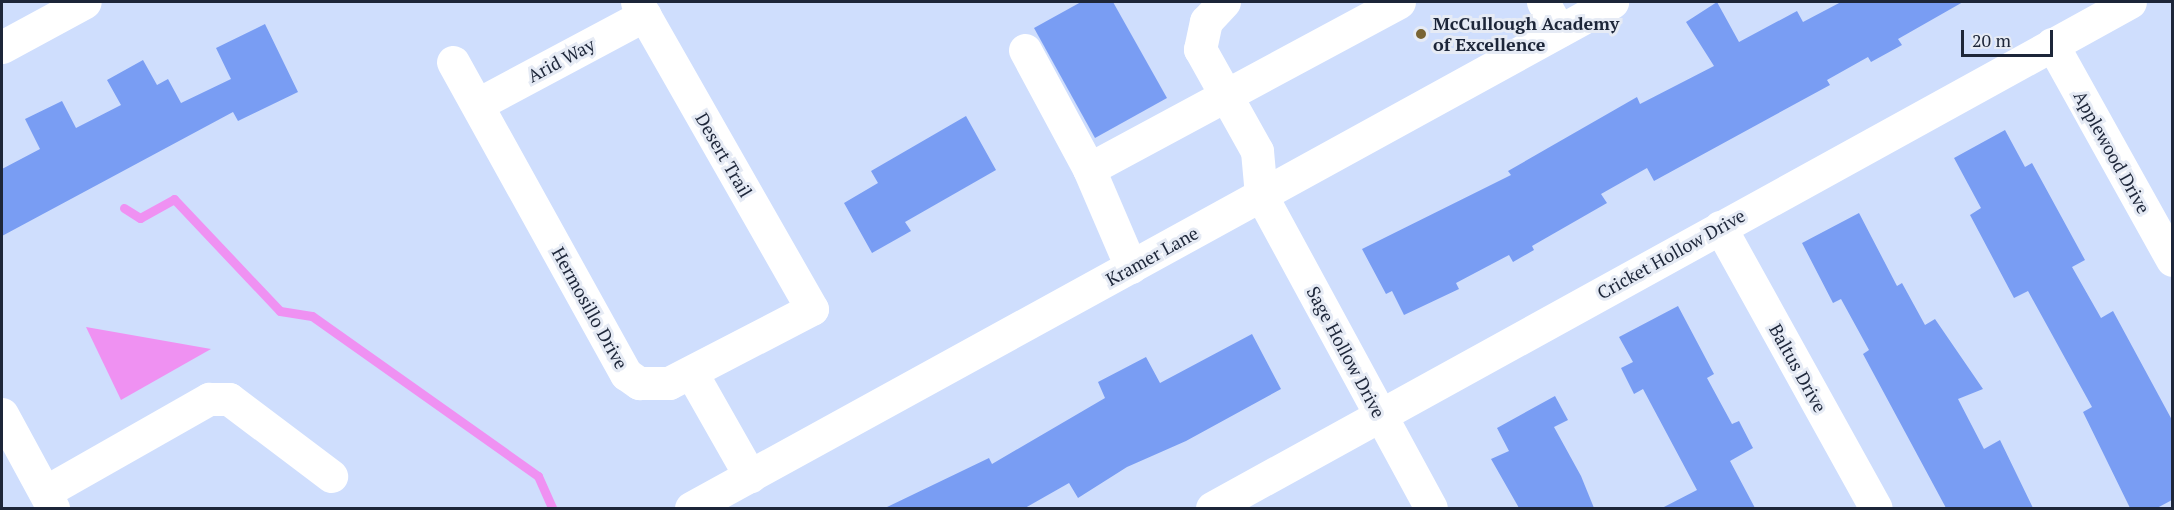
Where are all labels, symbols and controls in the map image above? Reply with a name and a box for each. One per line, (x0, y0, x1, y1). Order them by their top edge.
place label: McCullough Academy of Excellence (1433, 13, 1620, 56)
scale bar (1964, 18, 2056, 56)
marker: McCullough Academy of Excellence (1414, 27, 1428, 41)
text: 20 m (1972, 28, 2011, 52)
street label: Arid Way (524, 33, 598, 87)
street label: Applewood Drive (2069, 87, 2155, 217)
street label: Desert Trail (691, 109, 757, 201)
street label: Cricket Hollow Drive (1593, 204, 1749, 304)
street label: Kramer Lane (1102, 222, 1202, 290)
street label: Hermosillo Drive (548, 243, 632, 373)
street label: Sage Hollow Drive (1302, 283, 1390, 421)
street label: Baltus Drive (1765, 320, 1831, 416)

